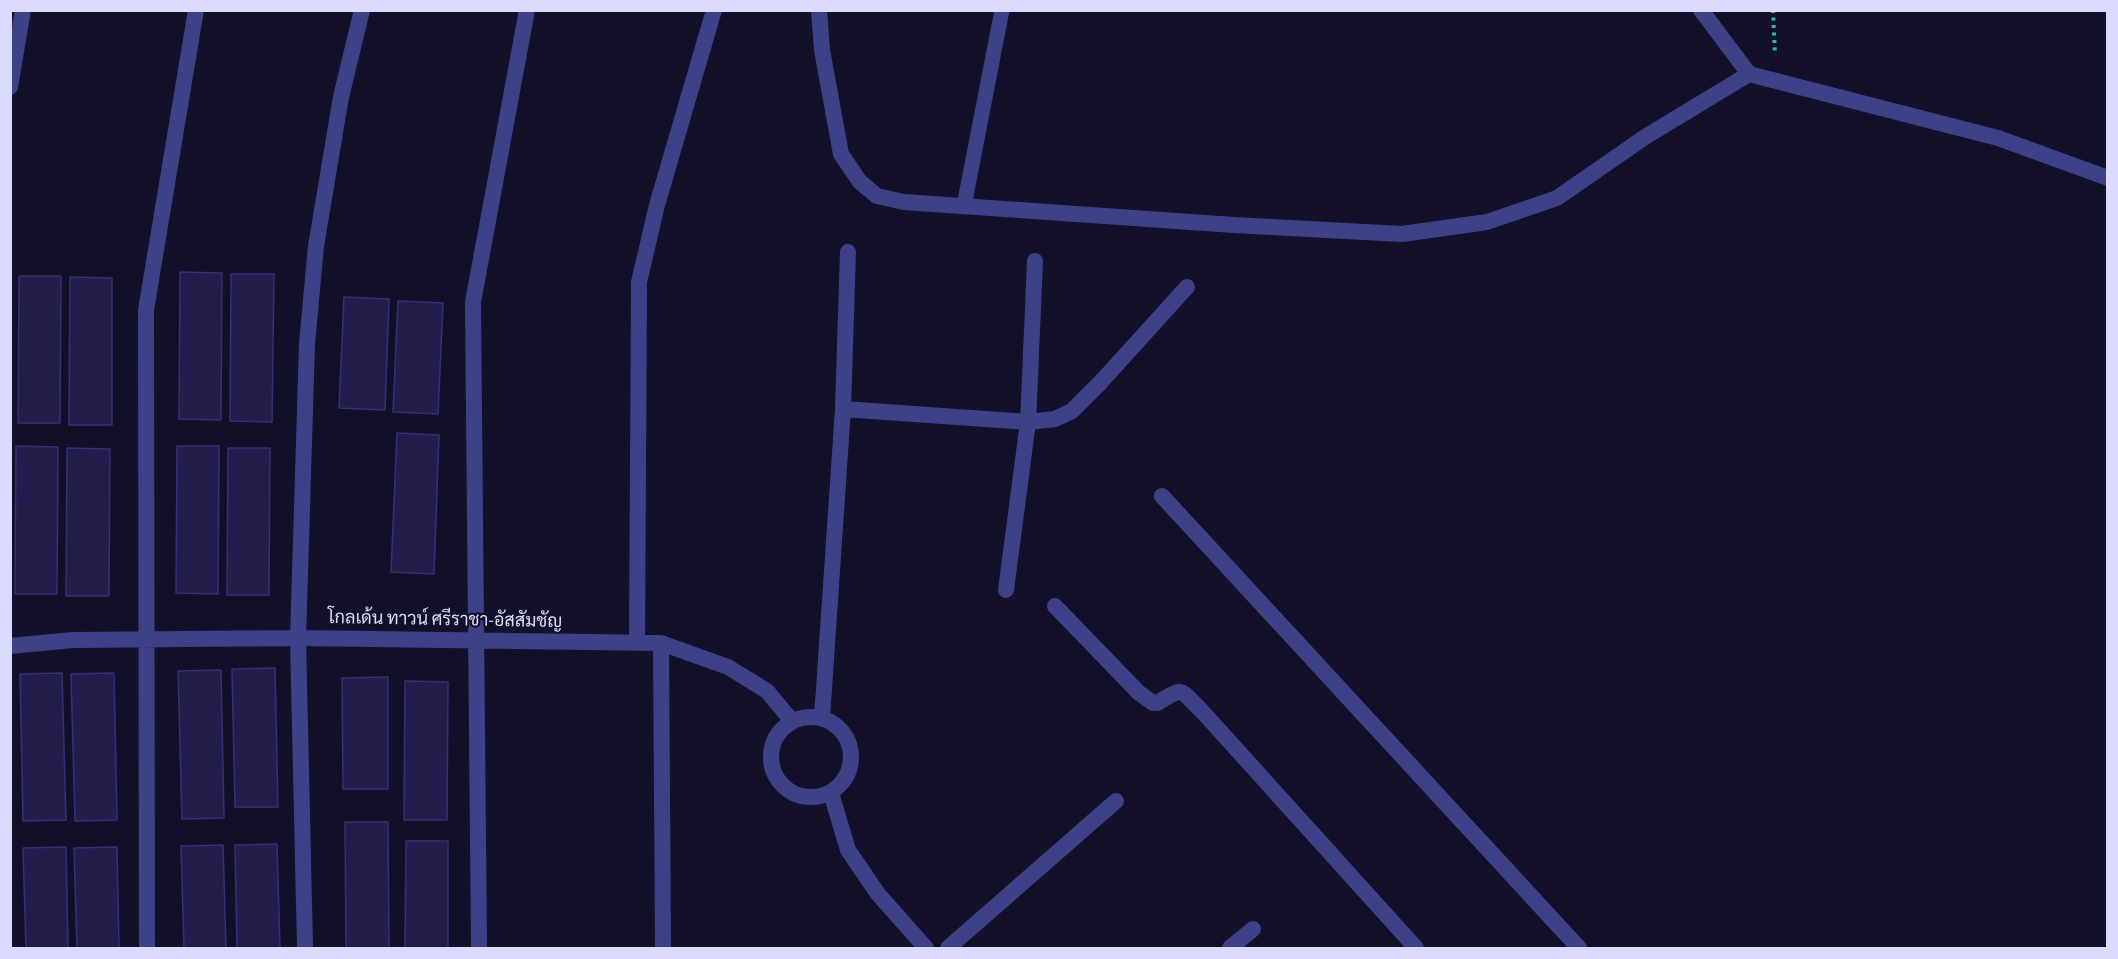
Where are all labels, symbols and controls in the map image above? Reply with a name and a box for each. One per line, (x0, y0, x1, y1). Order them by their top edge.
street label: โกลเด้น ทาวน์ ศรีราชา-อัสสัมชัญ (328, 608, 562, 634)

